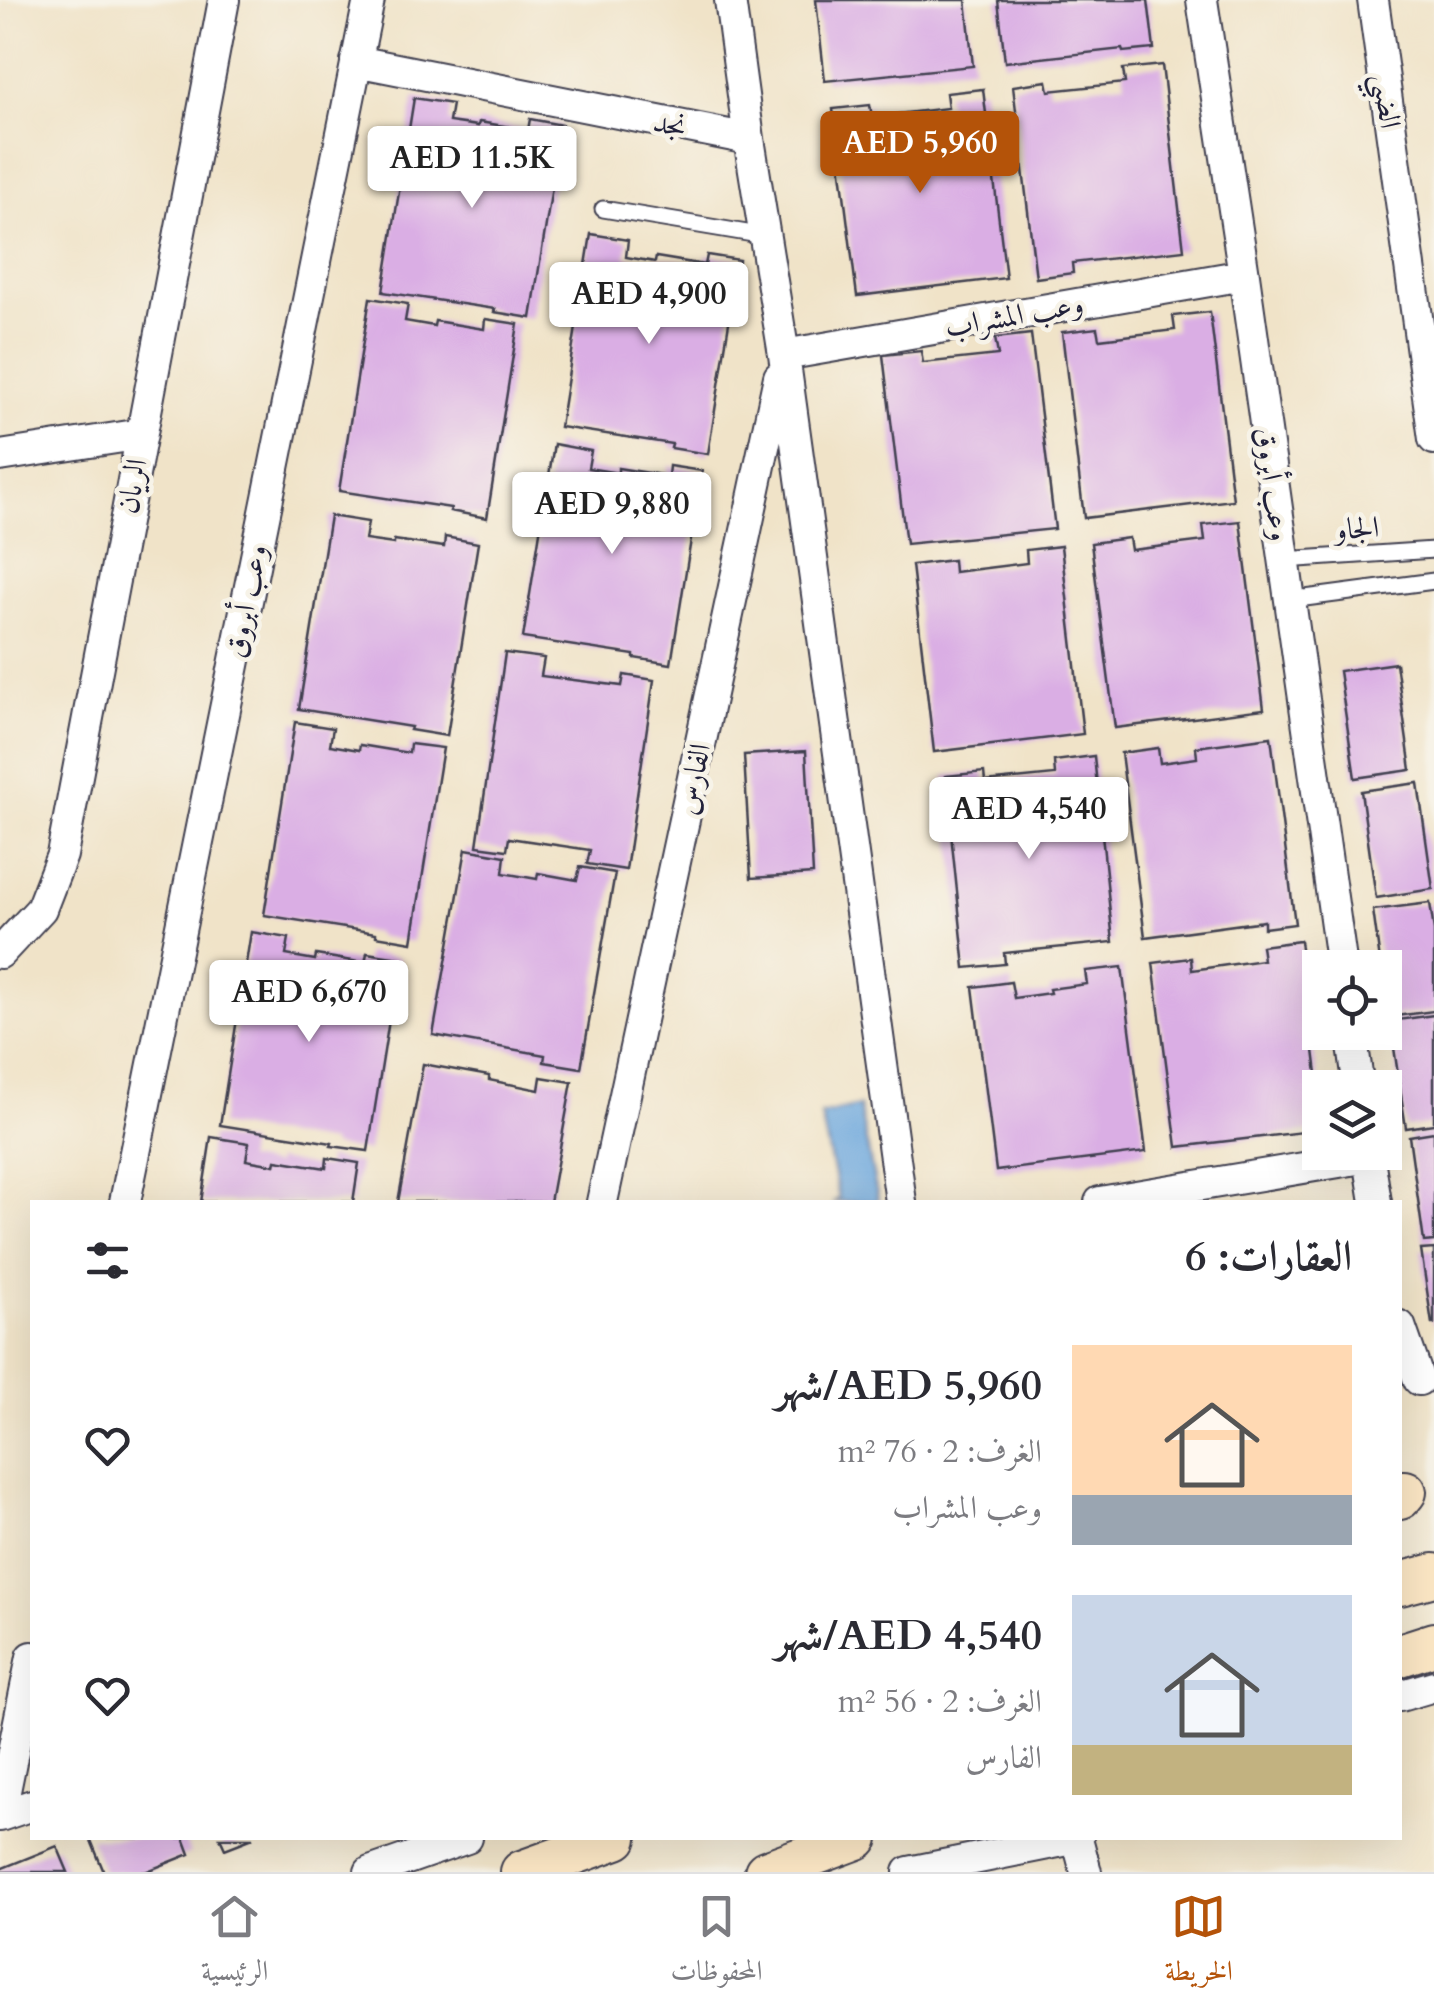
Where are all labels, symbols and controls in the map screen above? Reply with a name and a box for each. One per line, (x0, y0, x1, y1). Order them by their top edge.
street label: الضبي (1355, 71, 1411, 132)
street label: نجد (650, 101, 690, 148)
pin: AED 5,960 (806, 111, 1034, 196)
text: AED 5,960 (842, 121, 998, 165)
pin: AED 11.5K (358, 126, 586, 211)
text: AED 11.5K (390, 136, 554, 180)
pin: AED 4,900 (535, 262, 763, 347)
text: AED 4,900 (571, 272, 727, 316)
street label: وعب المشراب (941, 283, 1087, 348)
street label: وعب أبروق (1244, 424, 1302, 544)
street label: الريان (107, 455, 158, 517)
pin: AED 9,880 (498, 472, 726, 557)
text: AED 9,880 (534, 482, 690, 526)
street label: الجاو (1331, 507, 1381, 551)
street label: وعب أبروق (214, 541, 278, 661)
street label: الفارس (666, 740, 721, 818)
pin: AED 4,540 (915, 777, 1143, 862)
text: AED 4,540 (951, 787, 1107, 831)
map controls (1302, 950, 1402, 1170)
button: locate (1302, 950, 1402, 1050)
pin: AED 6,670 (195, 960, 423, 1045)
text: AED 6,670 (231, 970, 387, 1014)
button: layers (1302, 1070, 1402, 1170)
text: العقارات: 6 (1185, 1228, 1352, 1285)
icon: filters (80, 1233, 135, 1288)
text: AED 5,960/شهر (775, 1357, 1042, 1414)
icon: home (1152, 1385, 1272, 1505)
icon: heart (80, 1418, 135, 1473)
text: الغرف: 2 · 76 m² (838, 1430, 1042, 1474)
text: وعب المشراب (892, 1486, 1042, 1530)
text: AED 4,540/شهر (775, 1607, 1042, 1664)
icon: home (1152, 1635, 1272, 1755)
icon: heart (80, 1668, 135, 1723)
text: الغرف: 2 · 56 m² (838, 1680, 1042, 1724)
text: الفارس (966, 1736, 1042, 1780)
tab: الرئيسية (201, 1889, 268, 1998)
tab: المحفوظات (670, 1889, 763, 1998)
tab: الخريطة (1165, 1889, 1233, 1998)

